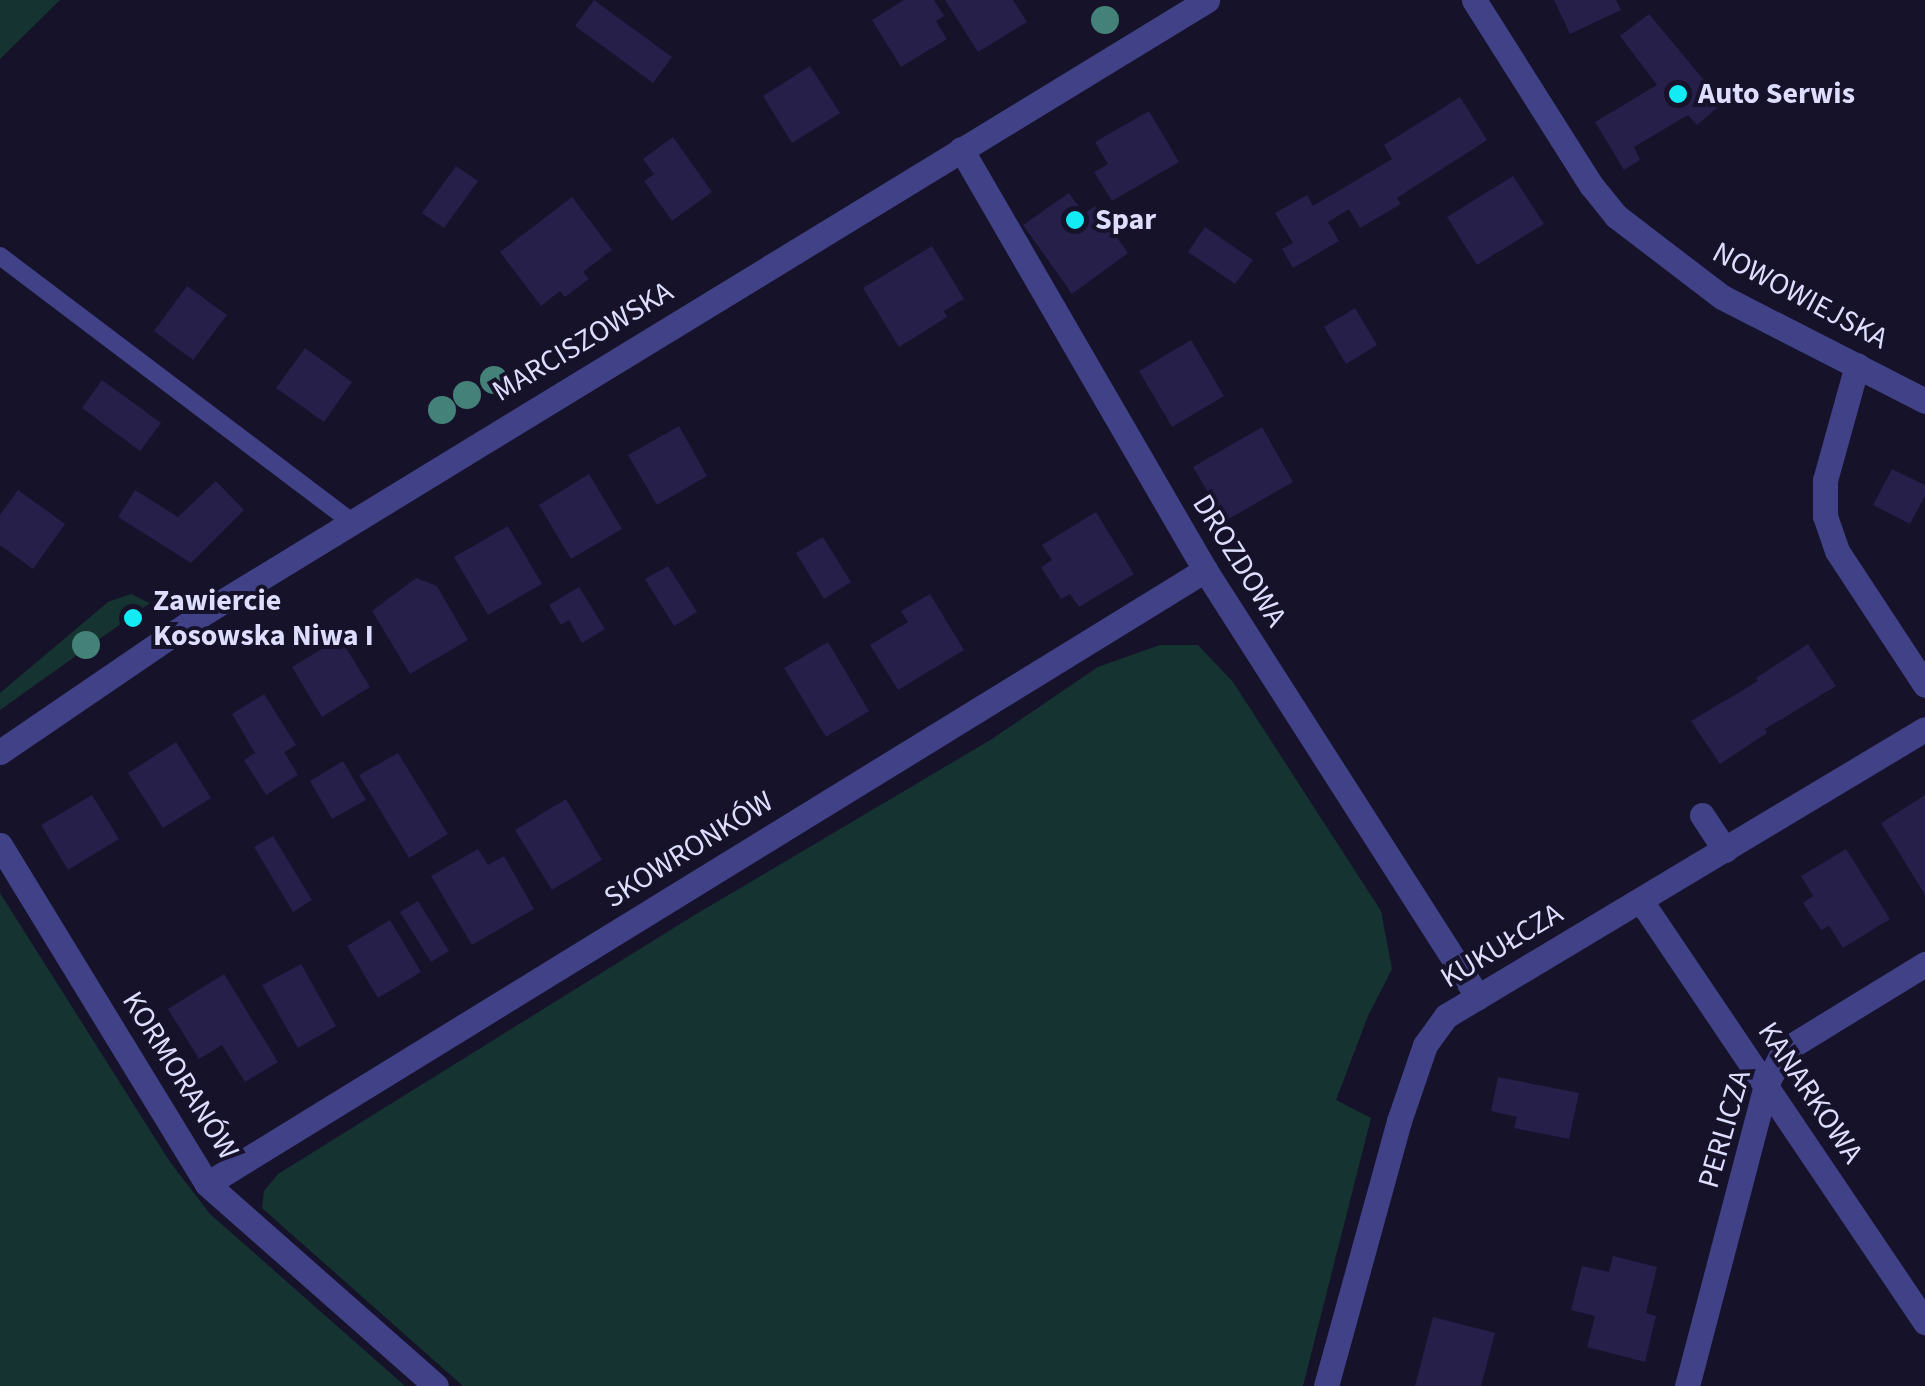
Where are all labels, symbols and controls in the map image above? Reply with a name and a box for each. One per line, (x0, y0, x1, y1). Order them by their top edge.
place label: Auto Serwis (1698, 76, 1855, 112)
marker: Auto Serwis (1667, 83, 1689, 105)
place label: Spar (1095, 202, 1156, 238)
marker: Spar (1064, 209, 1086, 231)
street label: NOWOWIEJSKA (1706, 235, 1894, 357)
street label: MARCISZOWSKA (486, 274, 680, 410)
street label: DROZDOWA (1184, 488, 1294, 634)
place label: Zawiercie Kosowska Niwa I (153, 583, 374, 654)
marker: Zawiercie Kosowska Niwa I (122, 607, 144, 629)
street label: SKOWRONKÓW (598, 784, 780, 916)
street label: KUKUŁCZA (1434, 896, 1570, 996)
street label: KORMORANÓW (114, 985, 246, 1167)
street label: KANARKOWA (1750, 1016, 1870, 1170)
street label: PERLICZA (1691, 1066, 1759, 1192)

